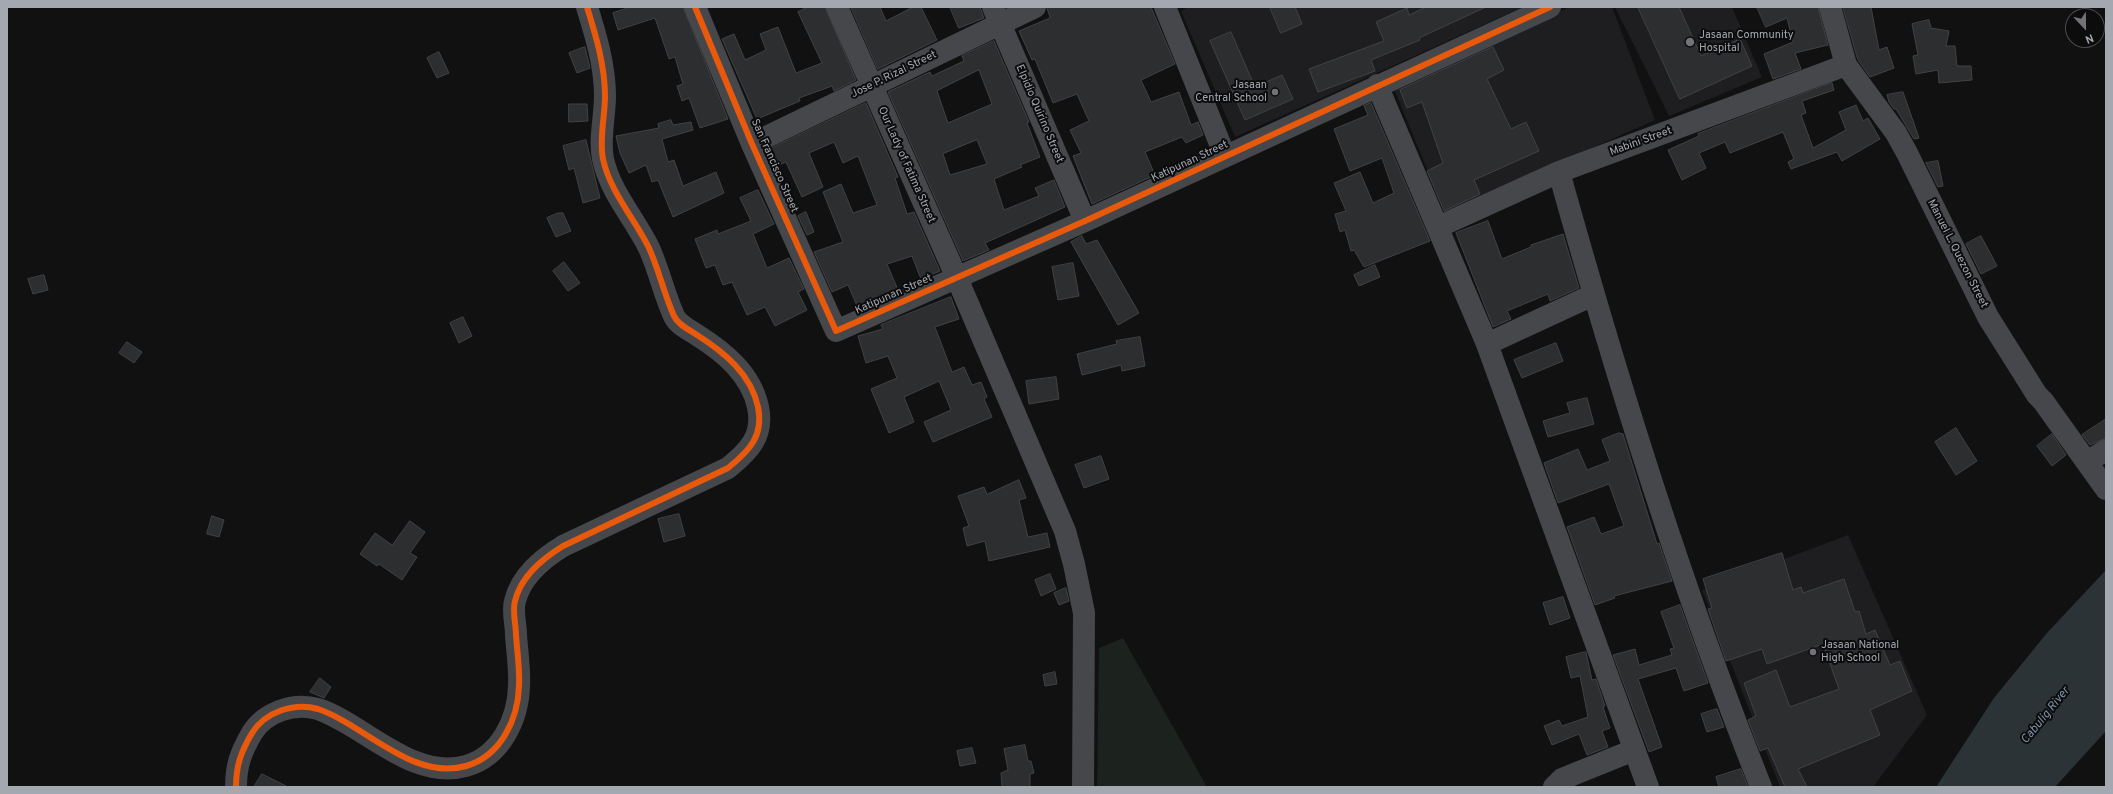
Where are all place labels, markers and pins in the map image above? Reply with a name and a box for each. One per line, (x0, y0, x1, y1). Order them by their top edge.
place label: Jasaan Community Hospital (1699, 29, 1793, 55)
marker: Jasaan Community Hospital (1684, 36, 1696, 48)
place label: Jasaan Central School (1195, 79, 1267, 105)
marker: Jasaan Central School (1270, 87, 1280, 97)
place label: Jasaan National High School (1821, 639, 1899, 665)
marker: Jasaan National High School (1808, 647, 1818, 657)

